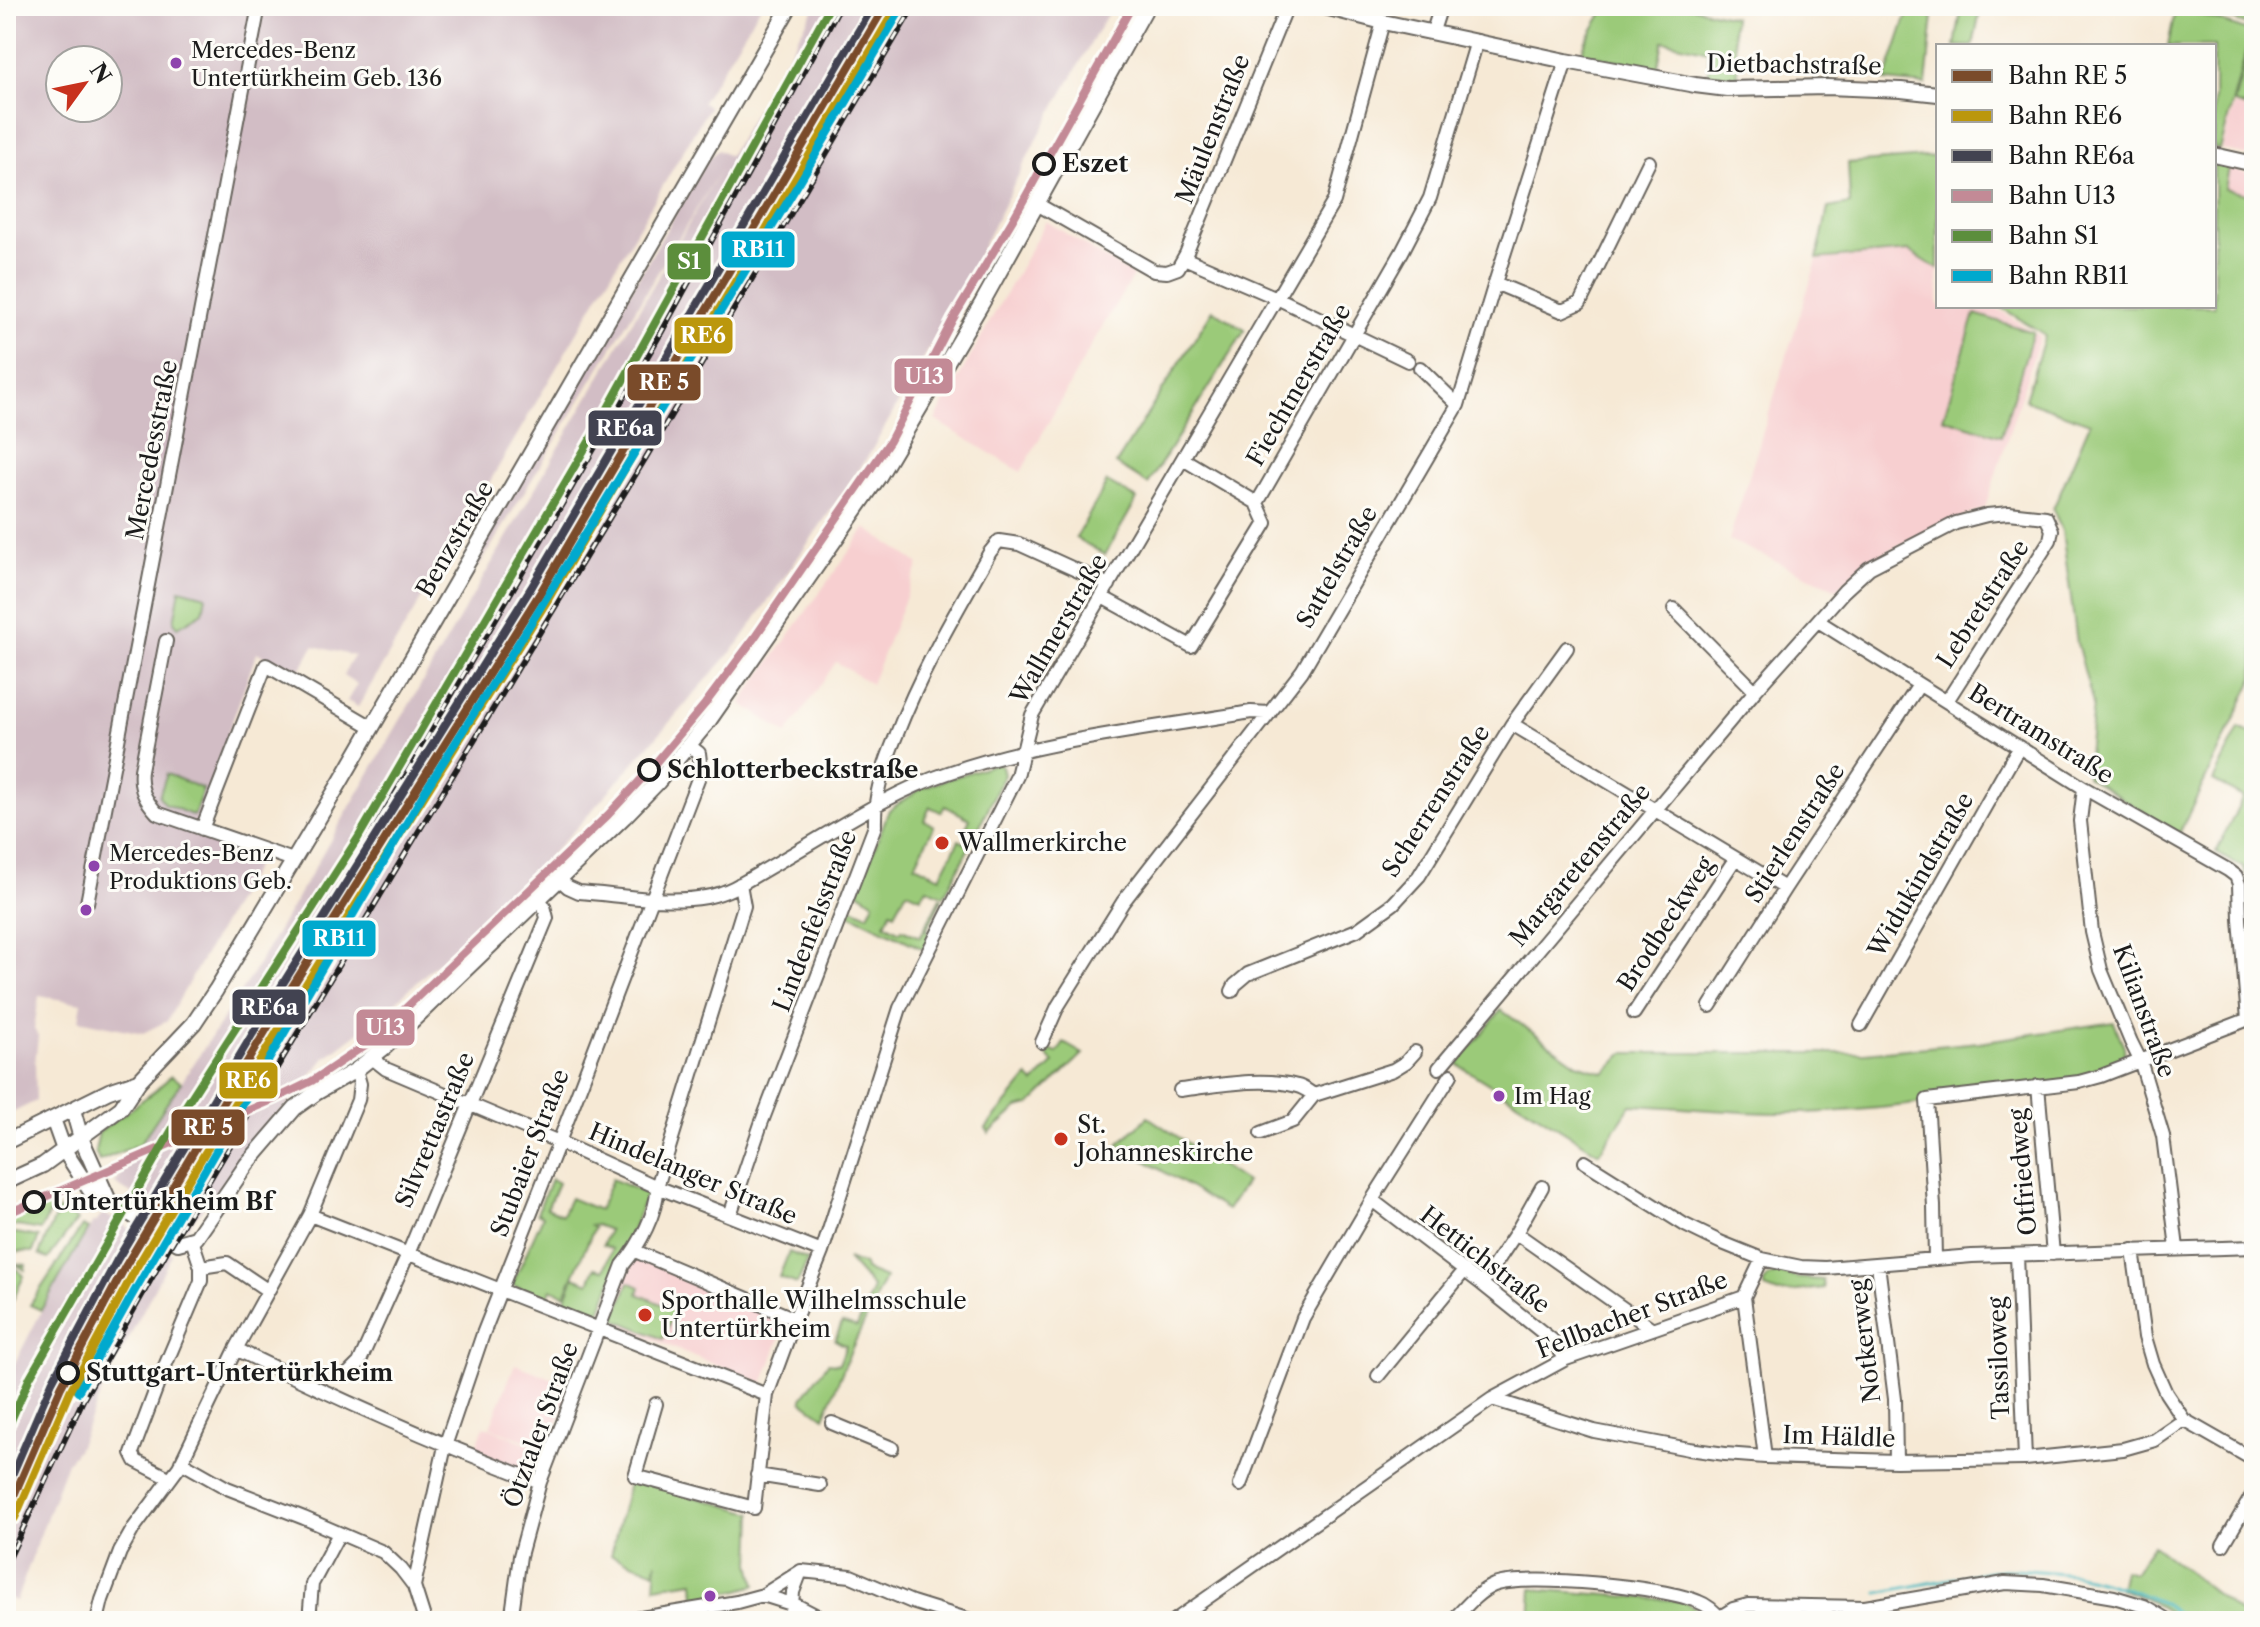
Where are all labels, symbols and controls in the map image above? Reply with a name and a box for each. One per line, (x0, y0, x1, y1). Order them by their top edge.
place label: Mercedes-Benz Untertürkheim Geb. 136 (191, 37, 442, 92)
north arrow (44, 44, 124, 124)
legend (1936, 44, 2216, 308)
street label: Dietbachstraße (1706, 48, 1882, 81)
street label: Mäulenstraße (1169, 50, 1256, 208)
marker: Mercedes-Benz Untertürkheim Geb. 136 (168, 55, 184, 71)
text: N (84, 58, 117, 89)
text: Bahn RE 5 (2008, 61, 2127, 90)
text: Bahn RE6 (2008, 101, 2122, 130)
text: Bahn RE6a (2008, 141, 2135, 170)
place label: Eszet (1062, 149, 1128, 178)
marker: Eszet (1033, 153, 1055, 175)
text: Bahn U13 (2008, 181, 2116, 210)
text: Bahn S1 (2008, 221, 2098, 250)
line badge: RB11 (720, 230, 796, 269)
text: RB11 (731, 236, 785, 263)
line badge: S1 (666, 242, 712, 281)
text: S1 (677, 248, 701, 275)
text: Bahn RB11 (2008, 261, 2128, 290)
street label: Fiechtnerstraße (1240, 298, 1357, 471)
line badge: RE6 (673, 316, 734, 355)
text: RE6 (680, 322, 726, 349)
street label: Mercedesstraße (120, 357, 183, 543)
line badge: U13 (893, 357, 954, 395)
line badge: RE 5 (626, 363, 702, 402)
text: U13 (904, 363, 944, 390)
text: RE 5 (639, 369, 689, 396)
line badge: RE6a (587, 409, 663, 447)
text: RE6a (596, 415, 655, 442)
street label: Benzstraße (410, 476, 499, 602)
street label: Sattelstraße (1290, 501, 1383, 633)
street label: Lebretstraße (1930, 534, 2035, 673)
street label: Wallmerstraße (1003, 549, 1113, 710)
street label: Bertramstraße (1963, 677, 2119, 790)
street label: Scherrenstraße (1376, 719, 1495, 882)
place label: Schlotterbeckstraße (667, 755, 918, 784)
street label: Stierlenstraße (1739, 757, 1851, 908)
marker: Schlotterbeckstraße (638, 759, 660, 781)
street label: Margaretenstraße (1503, 777, 1656, 952)
street label: Widukindstraße (1861, 787, 1979, 963)
street label: Lindenfelsstraße (767, 826, 862, 1016)
place label: Wallmerkirche (957, 828, 1127, 857)
marker: Wallmerkirche (933, 834, 951, 852)
place label: Mercedes-Benz Produktions Geb. (109, 840, 292, 895)
street label: Brodbeckweg (1611, 851, 1720, 997)
marker: Mercedes-Benz Produktions Geb. (86, 858, 102, 874)
unlabelled marker (78, 902, 94, 918)
line badge: RB11 (301, 919, 377, 958)
text: RB11 (312, 925, 366, 952)
street label: Kilianstraße (2107, 940, 2182, 1081)
line badge: RE6a (231, 988, 307, 1026)
text: RE6a (240, 994, 299, 1021)
line badge: U13 (355, 1008, 416, 1047)
text: U13 (365, 1014, 405, 1041)
street label: Silvrettastraße (389, 1048, 480, 1212)
line badge: RE6 (218, 1061, 279, 1100)
street label: Stubaier Straße (484, 1065, 575, 1241)
text: RE6 (225, 1067, 271, 1094)
place label: Im Hag (1514, 1083, 1591, 1110)
marker: Im Hag (1491, 1088, 1507, 1104)
street label: Otfriedweg (2002, 1107, 2043, 1237)
line badge: RE 5 (170, 1108, 246, 1147)
place label: St. Johanneskirche (1073, 1110, 1254, 1167)
text: RE 5 (183, 1114, 233, 1141)
street label: Hindelanger Straße (585, 1117, 802, 1231)
marker: St. Johanneskirche (1052, 1130, 1070, 1148)
place label: Untertürkheim Bf (52, 1187, 277, 1216)
marker: Untertürkheim Bf (23, 1191, 45, 1213)
street label: Hettichstraße (1415, 1200, 1556, 1319)
street label: Fellbacher Straße (1532, 1265, 1731, 1364)
street label: Notkerweg (1843, 1277, 1886, 1404)
place label: Sporthalle Wilhelmsschule Untertürkheim (661, 1286, 967, 1343)
street label: Tassiloweg (1982, 1296, 2015, 1420)
marker: Sporthalle Wilhelmsschule Untertürkheim (636, 1306, 654, 1324)
street label: Ötztaler Straße (497, 1338, 584, 1512)
place label: Stuttgart-Untertürkheim (86, 1358, 393, 1387)
marker: Stuttgart-Untertürkheim (57, 1362, 79, 1384)
street label: Im Häldle (1782, 1420, 1896, 1453)
unlabelled marker (702, 1588, 718, 1604)

